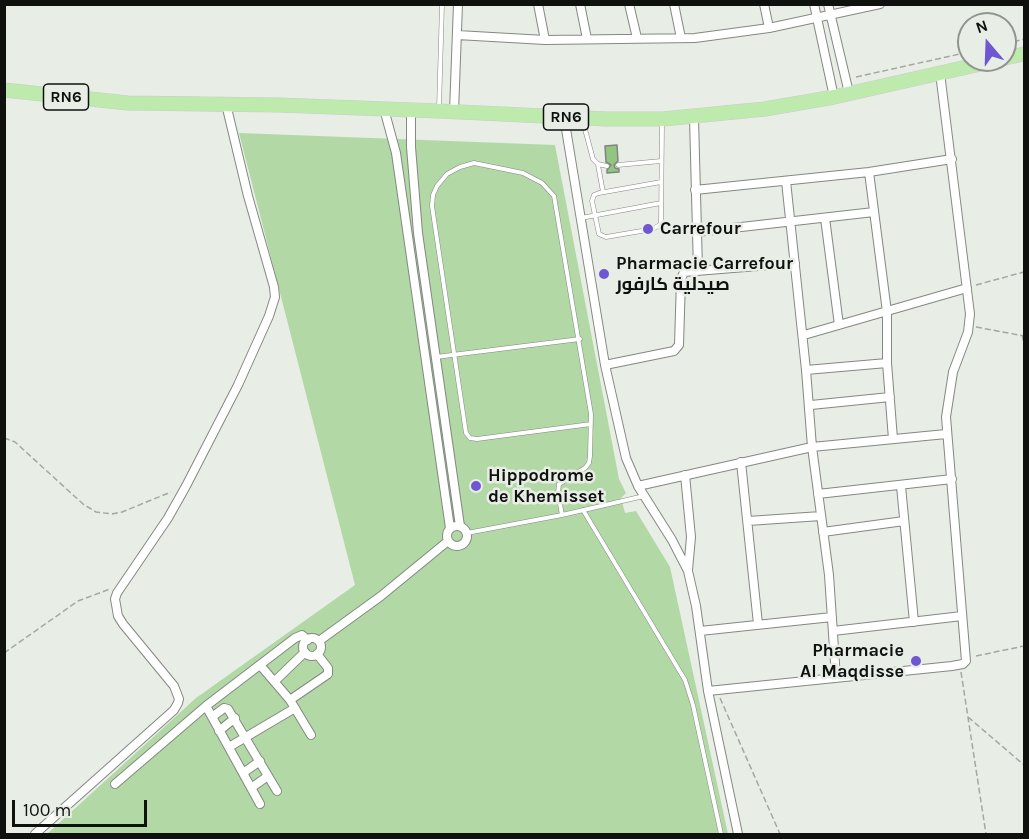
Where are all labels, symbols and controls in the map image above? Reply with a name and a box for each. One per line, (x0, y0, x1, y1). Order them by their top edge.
north arrow (957, 12, 1017, 72)
text: N (973, 16, 990, 37)
road number: RN6 (44, 84, 88, 110)
road number: RN6 (544, 104, 588, 130)
place label: Carrefour (660, 218, 741, 240)
marker: Carrefour (641, 222, 655, 236)
place label: Pharmacie Carrefour صيدلية كارفور (616, 253, 793, 296)
marker: Pharmacie Carrefour صيدلية كارفور (597, 267, 611, 281)
place label: Hippodrome de Khemisset (488, 465, 604, 508)
marker: Hippodrome de Khemisset (469, 479, 483, 493)
place label: Pharmacie Al Maqdisse (800, 640, 904, 682)
marker: Pharmacie Al Maqdisse (909, 654, 923, 668)
scale bar (15, 788, 150, 826)
text: 100 m (23, 799, 71, 821)

